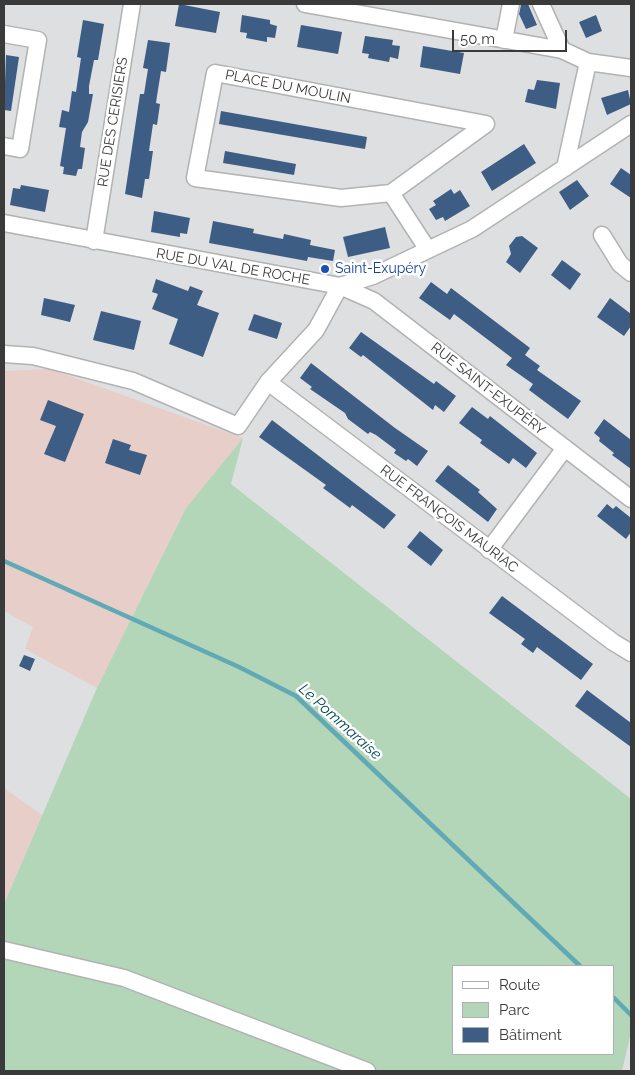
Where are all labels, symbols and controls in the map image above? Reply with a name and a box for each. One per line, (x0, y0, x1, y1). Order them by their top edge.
scale bar (455, 20, 570, 52)
text: 50 m (460, 30, 495, 48)
street label: RUE DES CERISIERS (94, 56, 132, 188)
street label: PLACE DU MOULIN (224, 67, 352, 107)
street label: RUE DU VAL DE ROCHE (155, 245, 311, 289)
place label: Saint-Exupéry (335, 261, 426, 277)
marker: Saint-Exupéry (319, 263, 331, 275)
street label: RUE SAINT-EXUPÉRY (427, 339, 549, 439)
street label: RUE FRANÇOIS MAURIAC (377, 462, 521, 576)
water label: Le Pommaraise (295, 680, 385, 764)
legend (452, 965, 615, 1055)
text: Route (499, 976, 540, 994)
text: Parc (499, 1001, 530, 1019)
text: Bâtiment (499, 1026, 562, 1044)

